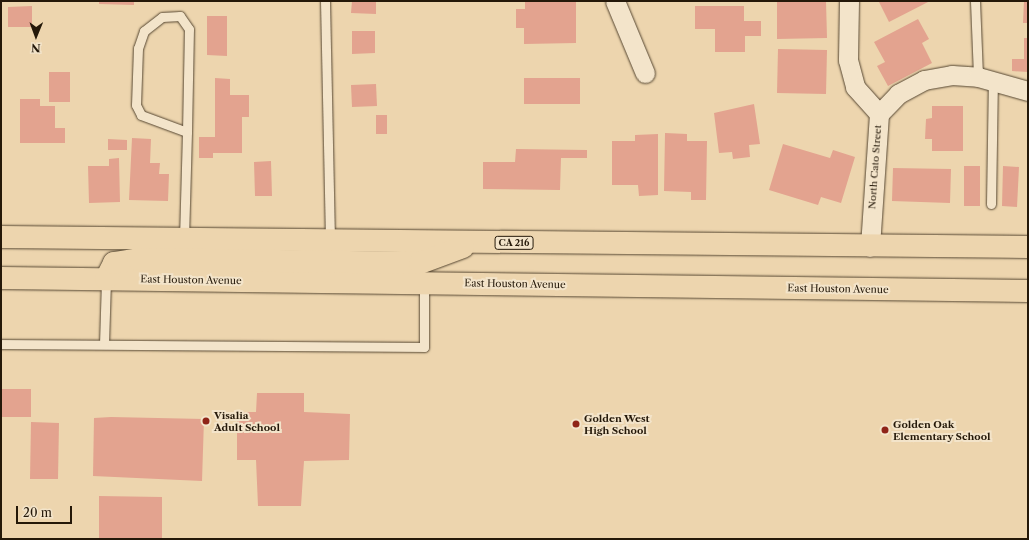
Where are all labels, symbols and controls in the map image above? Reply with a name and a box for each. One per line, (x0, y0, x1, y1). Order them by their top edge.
north arrow (16, 16, 56, 56)
text: N (31, 41, 41, 55)
street label: North Cato Street (866, 124, 884, 210)
road number: CA 216 (494, 236, 534, 250)
street label: East Houston Avenue (140, 273, 242, 287)
street label: East Houston Avenue (464, 277, 566, 291)
street label: East Houston Avenue (787, 282, 889, 296)
place label: Visalia Adult School (214, 409, 280, 432)
place label: Golden West High School (584, 412, 650, 436)
marker: Visalia Adult School (201, 416, 211, 426)
place label: Golden Oak Elementary School (893, 418, 991, 442)
marker: Golden West High School (571, 419, 581, 429)
marker: Golden Oak Elementary School (880, 425, 890, 435)
scale bar (18, 498, 74, 524)
text: 20 m (23, 505, 52, 520)

